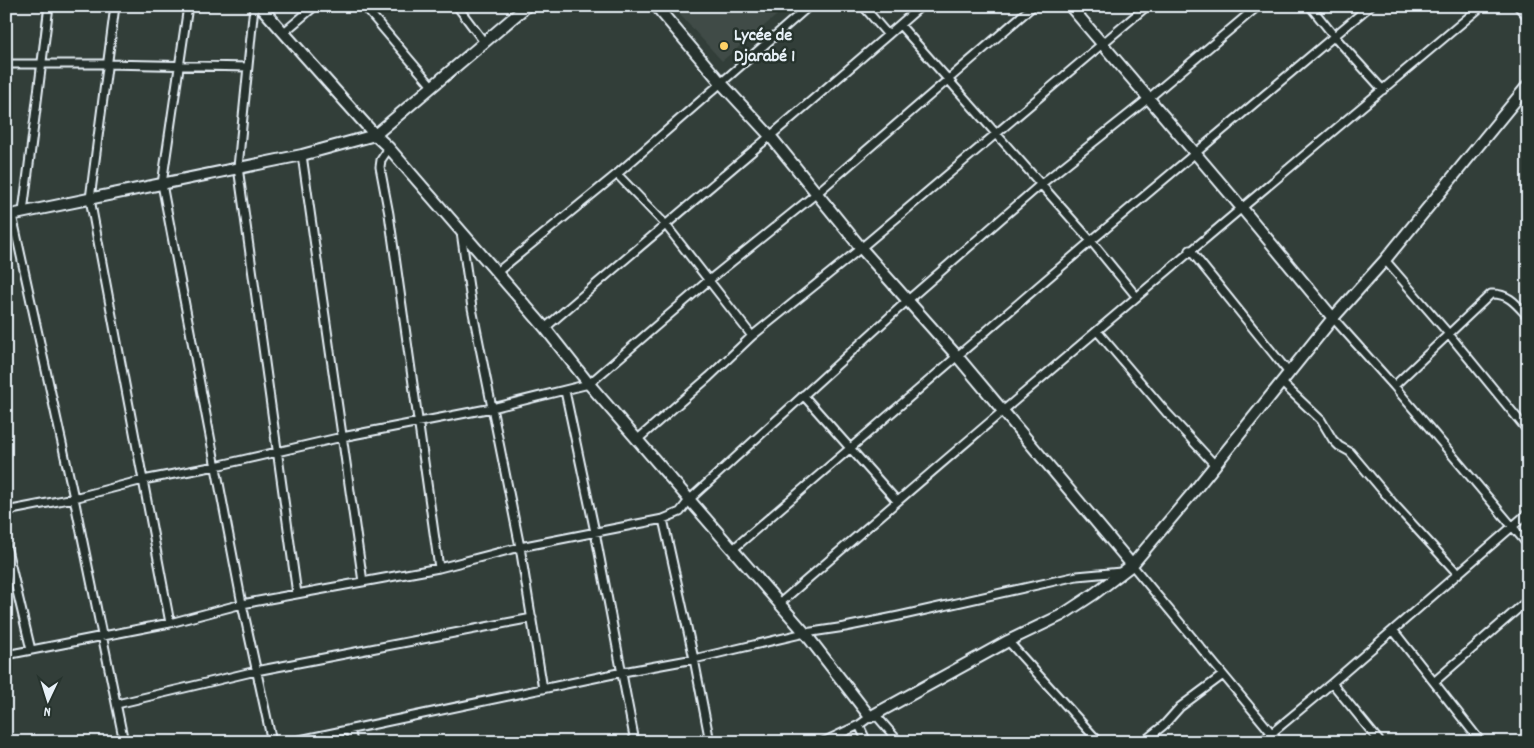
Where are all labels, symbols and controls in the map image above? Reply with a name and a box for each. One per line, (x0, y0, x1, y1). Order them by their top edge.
place label: Lycée de Djarabé 1 (734, 24, 795, 70)
marker: Lycée de Djarabé 1 (718, 40, 730, 52)
north arrow (22, 676, 72, 726)
text: N (43, 701, 51, 721)

